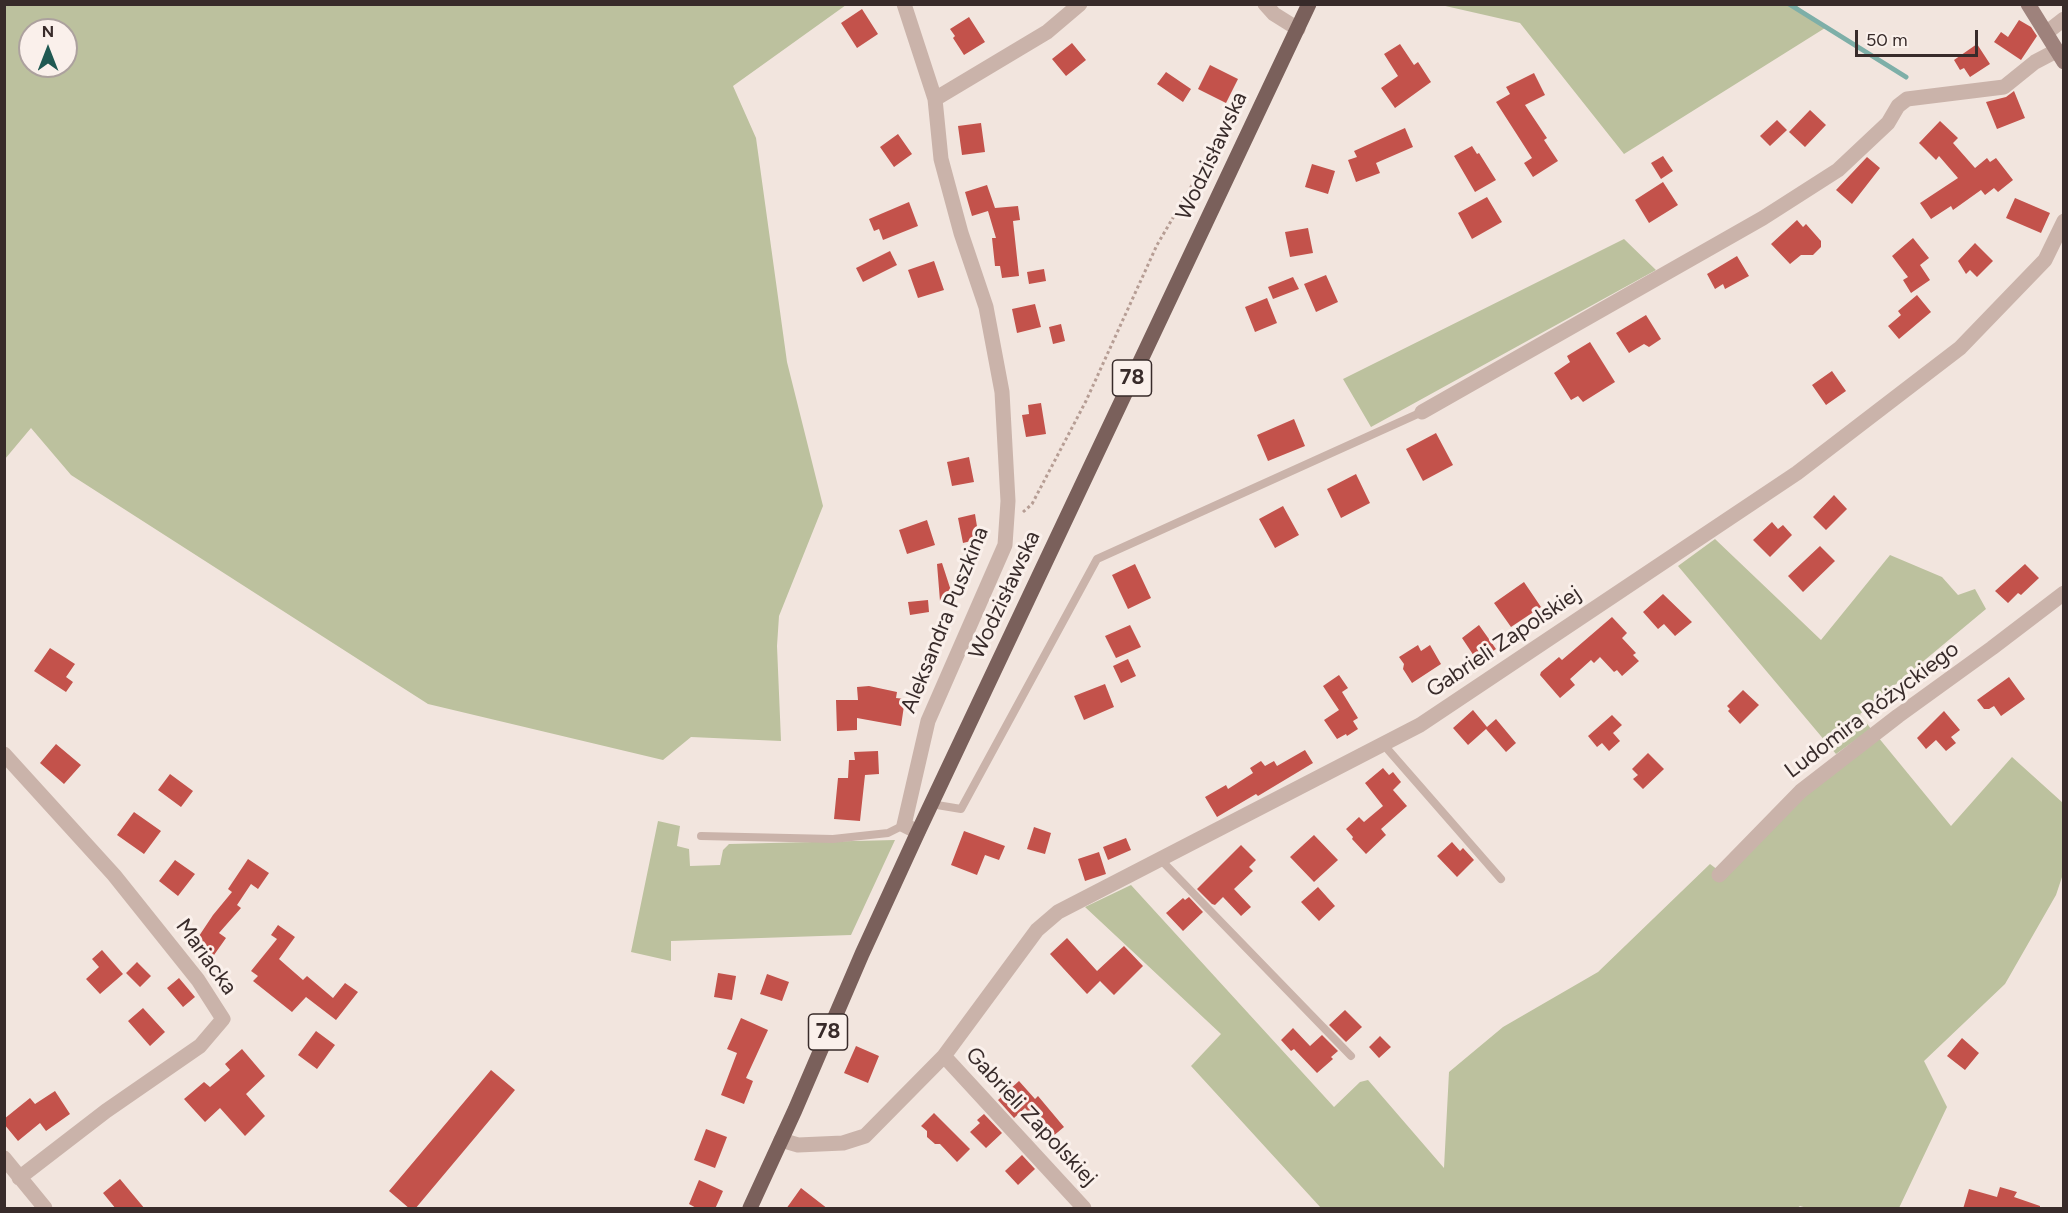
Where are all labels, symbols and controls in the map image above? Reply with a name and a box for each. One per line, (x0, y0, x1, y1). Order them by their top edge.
north arrow (18, 18, 78, 78)
scale bar (1858, 18, 1981, 56)
text: N (42, 22, 54, 41)
text: 50 m (1866, 29, 1908, 51)
street label: Wodzisławska (1171, 88, 1253, 224)
road number: 78 (1112, 360, 1152, 396)
street label: Aleksandra Puszkina (896, 523, 994, 717)
street label: Wodzisławska (964, 527, 1046, 663)
street label: Gabrieli Zapolskiej (1422, 581, 1586, 703)
street label: Ludomira Różyckiego (1780, 636, 1964, 784)
street label: Mariacka (170, 914, 242, 1000)
road number: 78 (808, 1014, 848, 1050)
street label: Gabrieli Zapolskiej (960, 1042, 1102, 1192)

